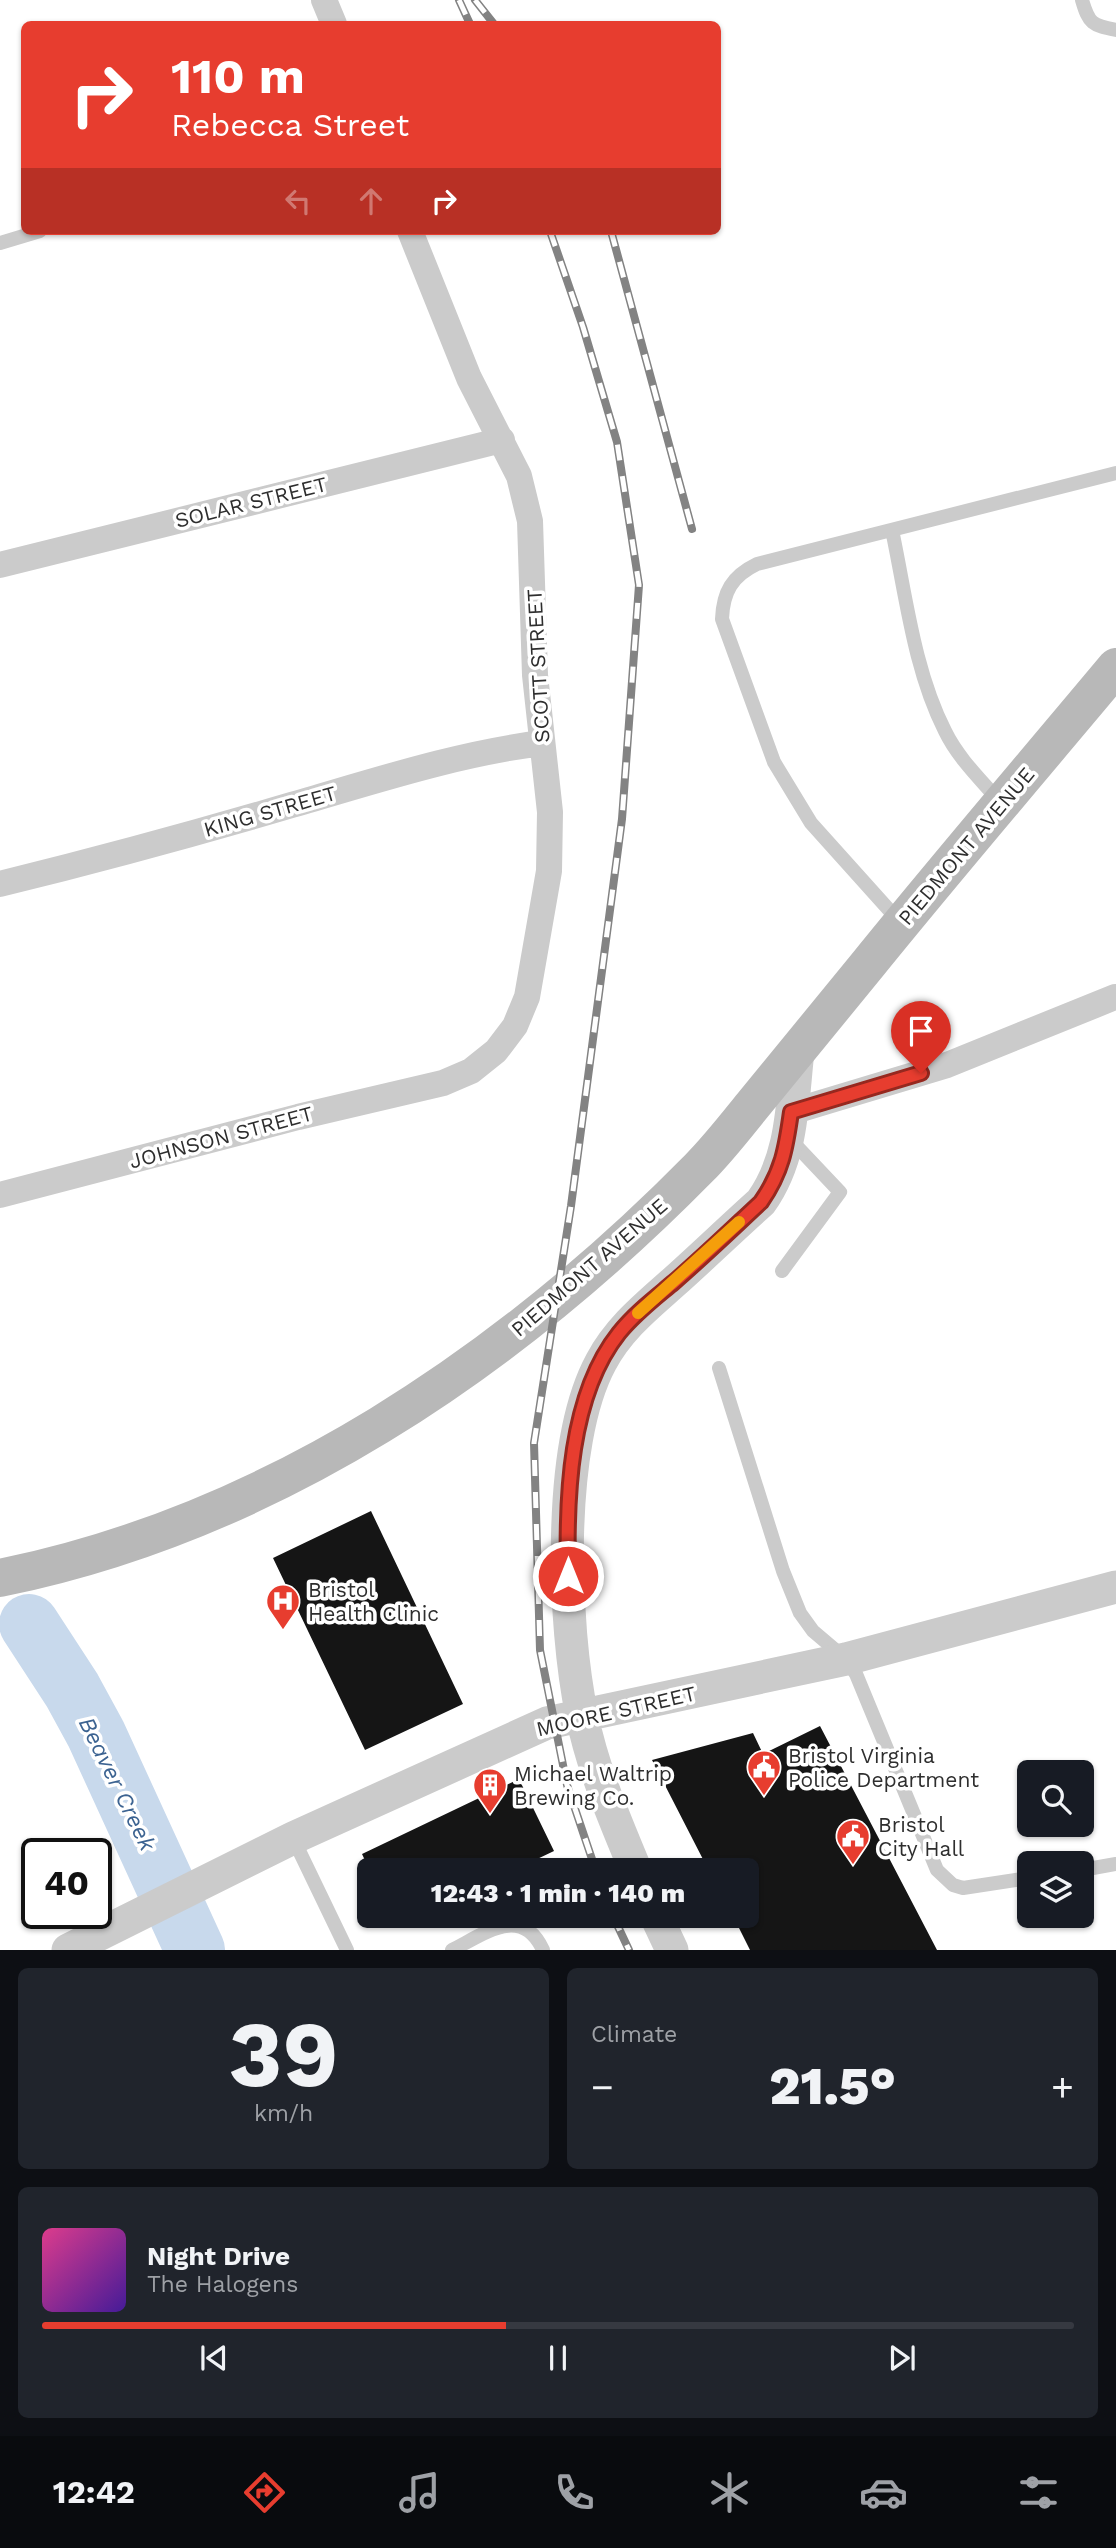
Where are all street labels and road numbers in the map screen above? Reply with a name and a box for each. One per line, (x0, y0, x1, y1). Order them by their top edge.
street label: SOLAR STREET (172, 471, 330, 533)
street label: SCOTT STREET (521, 588, 555, 744)
street label: PIEDMONT AVENUE (893, 762, 1039, 930)
street label: KING STREET (201, 780, 339, 842)
street label: JOHNSON STREET (126, 1100, 316, 1174)
street label: PIEDMONT AVENUE (506, 1192, 672, 1342)
street label: MOORE STREET (534, 1680, 698, 1741)

